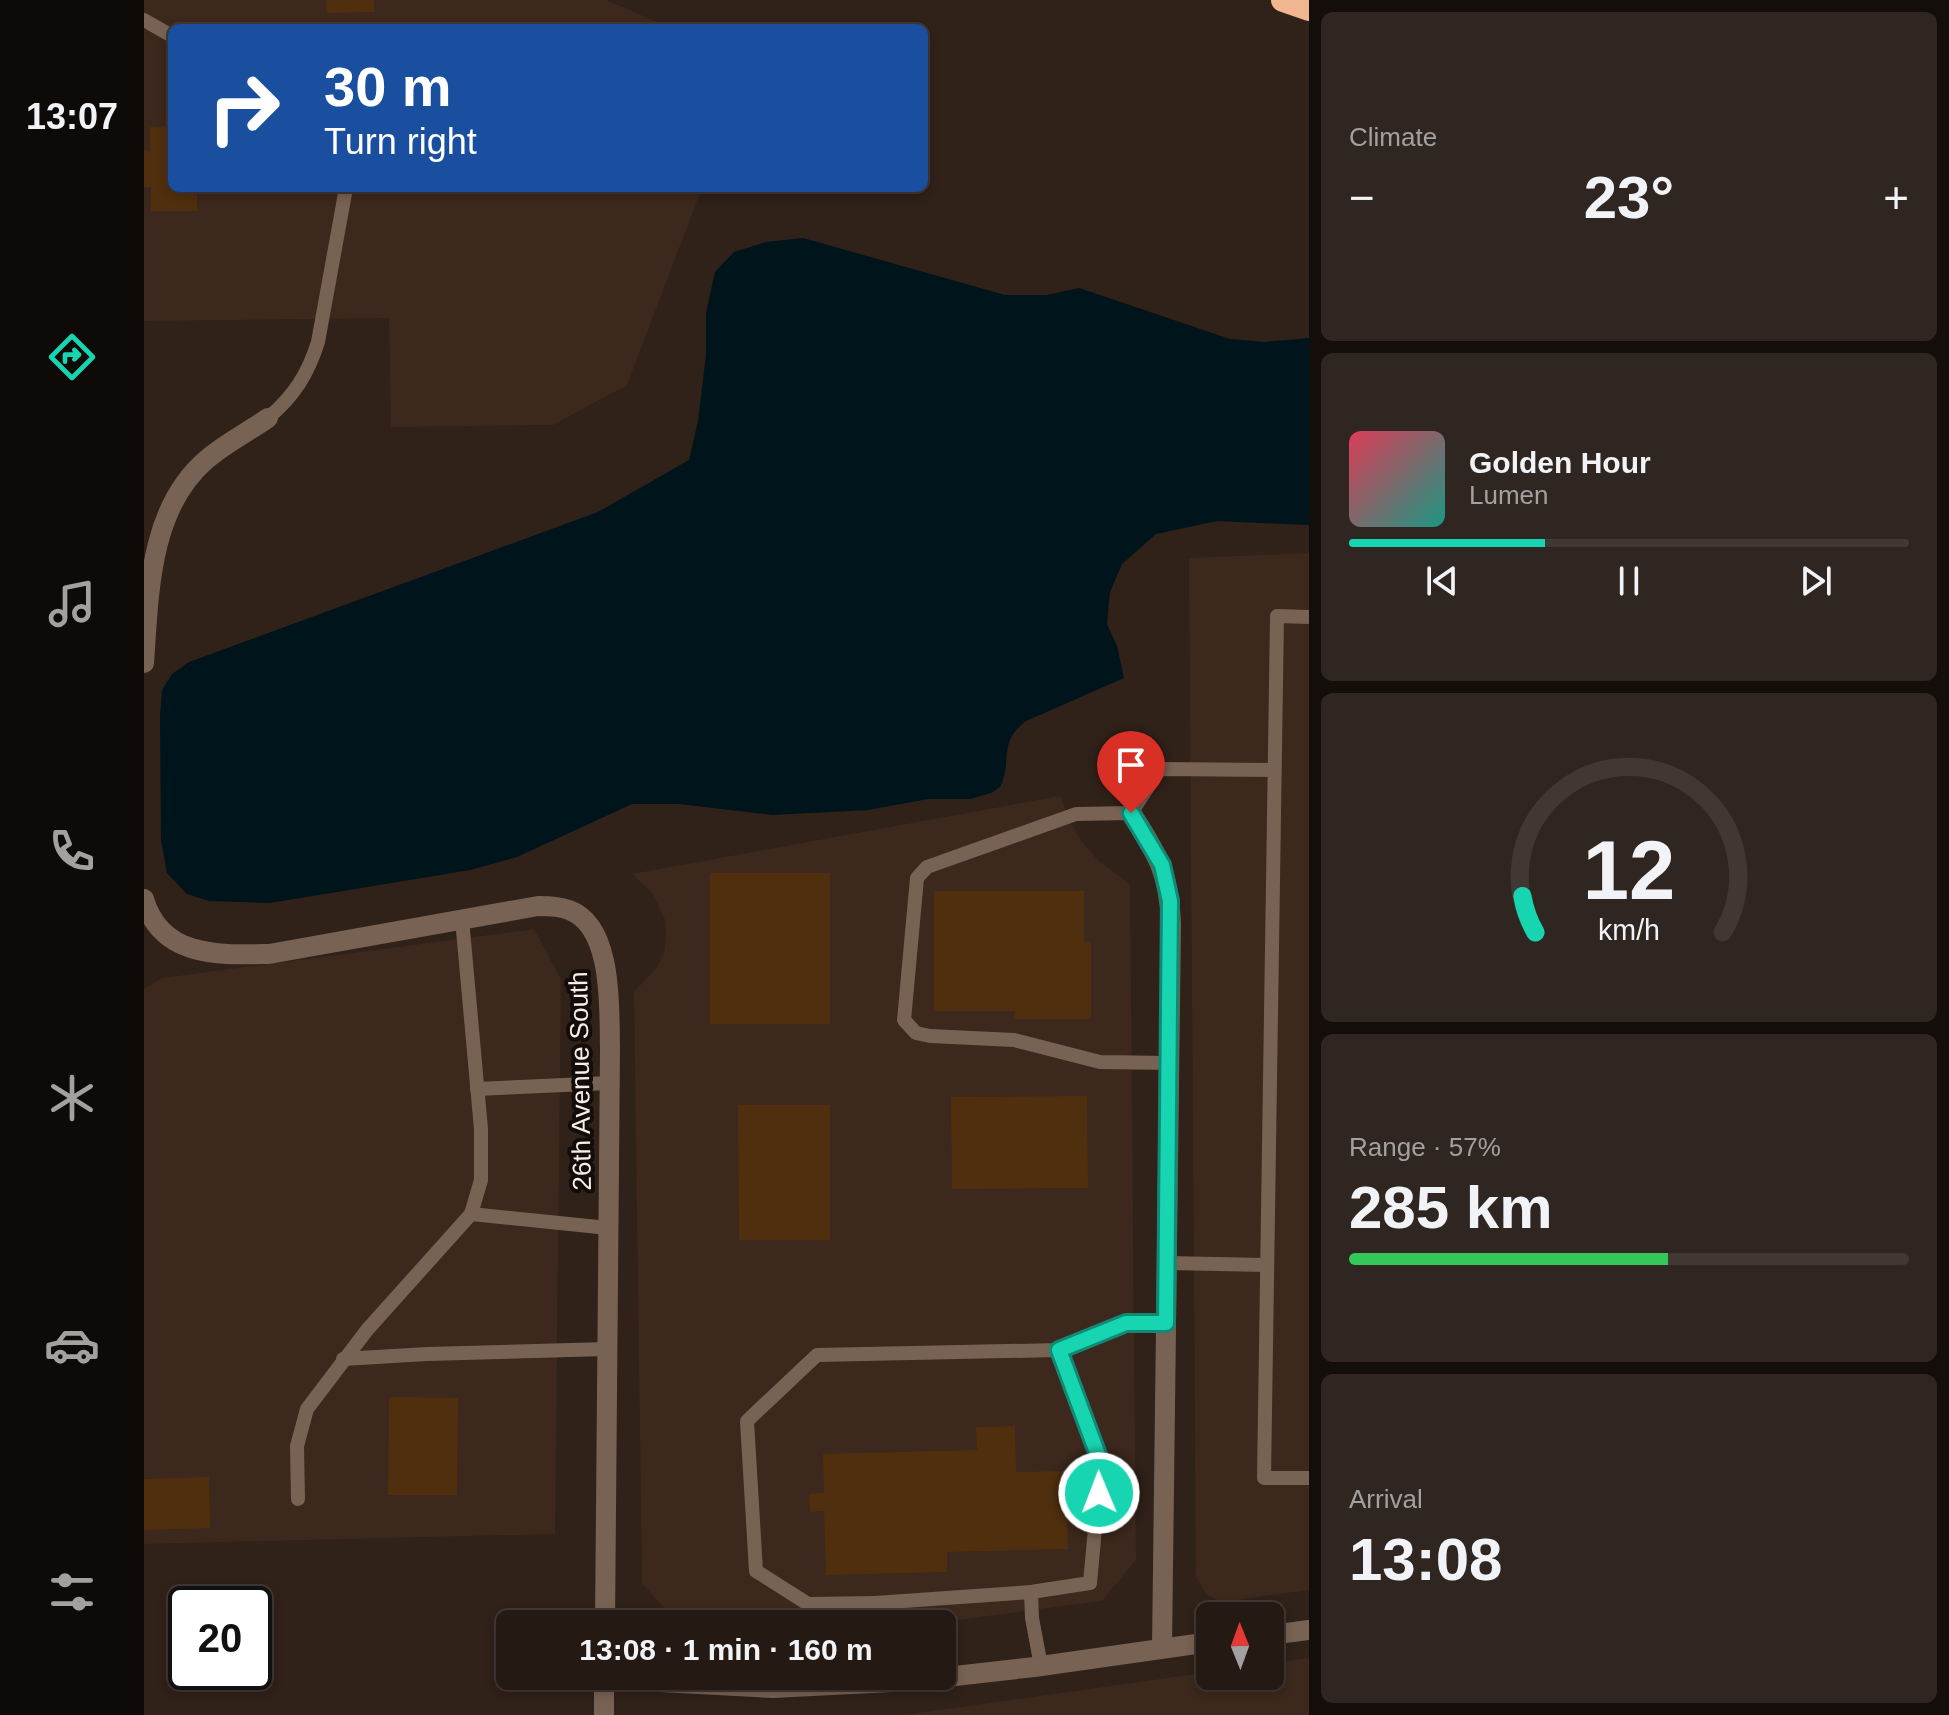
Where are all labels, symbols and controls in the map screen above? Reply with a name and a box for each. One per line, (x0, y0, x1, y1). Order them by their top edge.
text: 30 m (324, 55, 452, 118)
icon: right (192, 56, 296, 160)
text: 13:07 (26, 96, 118, 137)
text: Turn right (324, 121, 477, 162)
text: Climate (1349, 122, 1437, 152)
text: 23° (1584, 164, 1674, 231)
text: − (1349, 173, 1375, 222)
text: + (1883, 173, 1909, 222)
icon: directions (44, 329, 100, 385)
text: Golden Hour (1469, 446, 1651, 479)
text: Lumen (1469, 480, 1549, 510)
icon: previous (1420, 559, 1464, 603)
icon: pause (1607, 559, 1651, 603)
icon: next (1794, 559, 1838, 603)
icon: music (44, 576, 100, 632)
pin (1097, 731, 1165, 813)
icon: arrive (1109, 743, 1153, 787)
icon: phone (44, 823, 100, 879)
text: 12 (1583, 824, 1675, 917)
text: km/h (1598, 915, 1660, 947)
street label: 26th Avenue South (563, 971, 597, 1191)
icon: climate (44, 1070, 100, 1126)
text: Range · 57% (1349, 1132, 1501, 1162)
text: 285 km (1349, 1174, 1553, 1241)
icon: car (44, 1317, 100, 1373)
position arrow (1057, 1451, 1141, 1535)
text: Arrival (1349, 1484, 1423, 1514)
text: 13:08 (1349, 1526, 1502, 1593)
icon: filters (44, 1564, 100, 1620)
speed limit sign: 20 (168, 1586, 272, 1690)
north arrow (1196, 1602, 1284, 1690)
map controls (1196, 1602, 1284, 1690)
text: 13:08 · 1 min · 160 m (579, 1633, 873, 1666)

